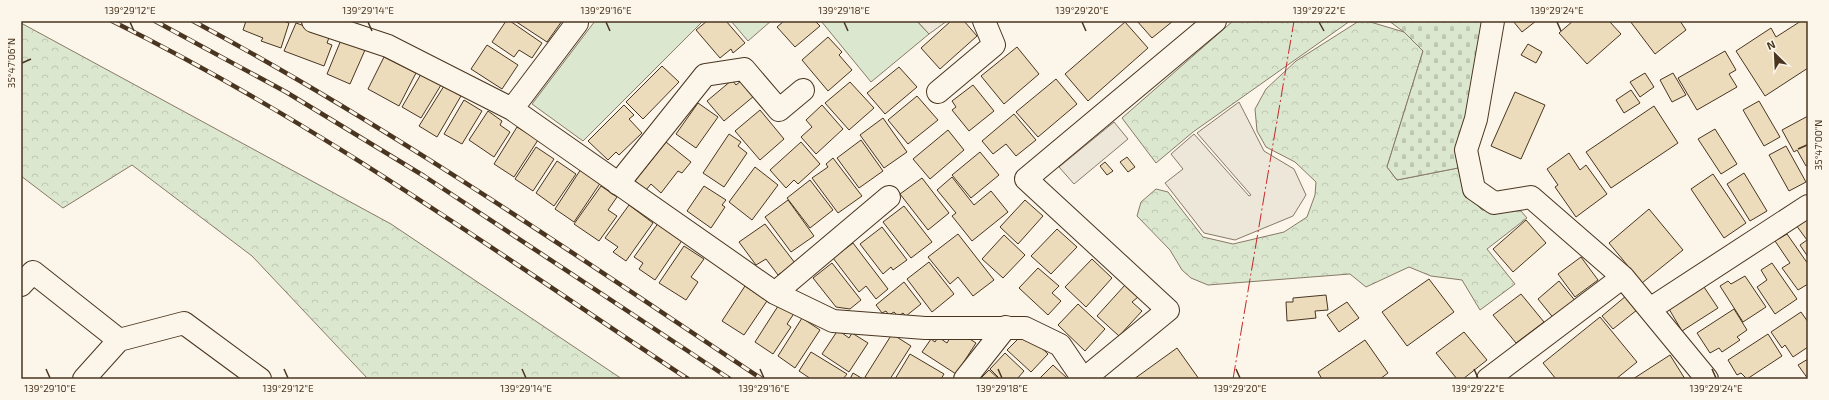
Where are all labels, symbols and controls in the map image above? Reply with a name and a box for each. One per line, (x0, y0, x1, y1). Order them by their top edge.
text: 139°29'12"E (104, 4, 156, 16)
text: 139°29'14"E (342, 4, 394, 16)
text: 139°29'16"E (580, 4, 632, 16)
text: 139°29'18"E (818, 4, 870, 16)
text: 139°29'20"E (1055, 4, 1109, 16)
text: 139°29'22"E (1293, 4, 1346, 16)
text: 139°29'24"E (1530, 4, 1584, 16)
north arrow (1755, 34, 1795, 74)
text: N (1764, 37, 1777, 52)
text: 35°47'06"N (5, 38, 17, 88)
text: 35°47'00"N (1812, 120, 1824, 170)
text: 139°29'10"E (24, 382, 76, 394)
text: 139°29'12"E (262, 382, 314, 394)
text: 139°29'14"E (500, 382, 552, 394)
text: 139°29'16"E (738, 382, 790, 394)
text: 139°29'18"E (976, 382, 1028, 394)
text: 139°29'20"E (1213, 382, 1267, 394)
text: 139°29'22"E (1452, 382, 1505, 394)
text: 139°29'24"E (1689, 382, 1743, 394)

